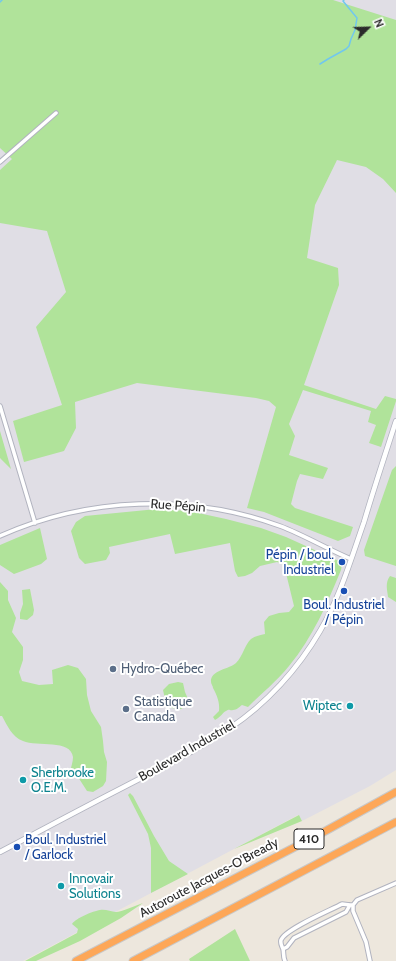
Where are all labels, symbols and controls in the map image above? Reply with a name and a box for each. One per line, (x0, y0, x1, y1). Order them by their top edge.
north arrow (348, 8, 388, 48)
text: N (371, 17, 387, 30)
street label: Rue Pépin (150, 496, 206, 516)
place label: Pépin / boul. Industriel (266, 547, 334, 578)
marker: Pépin / boul. Industriel (337, 557, 347, 567)
marker: Boul. Industriel / Pépin (339, 586, 349, 596)
place label: Boul. Industriel / Pépin (303, 597, 385, 628)
place label: Hydro-Québec (121, 661, 203, 677)
marker: Hydro-Québec (108, 664, 118, 674)
place label: Statistique Canada (134, 694, 192, 725)
place label: Wiptec (303, 698, 342, 714)
marker: Wiptec (345, 701, 355, 711)
marker: Statistique Canada (121, 704, 131, 714)
street label: Boulevard Industriel (136, 717, 238, 785)
place label: Sherbrooke O.E.M. (31, 765, 94, 796)
marker: Sherbrooke O.E.M. (18, 775, 28, 785)
road number: 410 (294, 829, 324, 849)
place label: Boul. Industriel / Garlock (25, 832, 106, 863)
street label: Autoroute Jacques-O'Bready (137, 835, 281, 921)
marker: Boul. Industriel / Garlock (12, 842, 22, 852)
place label: Innovair Solutions (69, 871, 121, 902)
marker: Innovair Solutions (56, 881, 66, 891)

